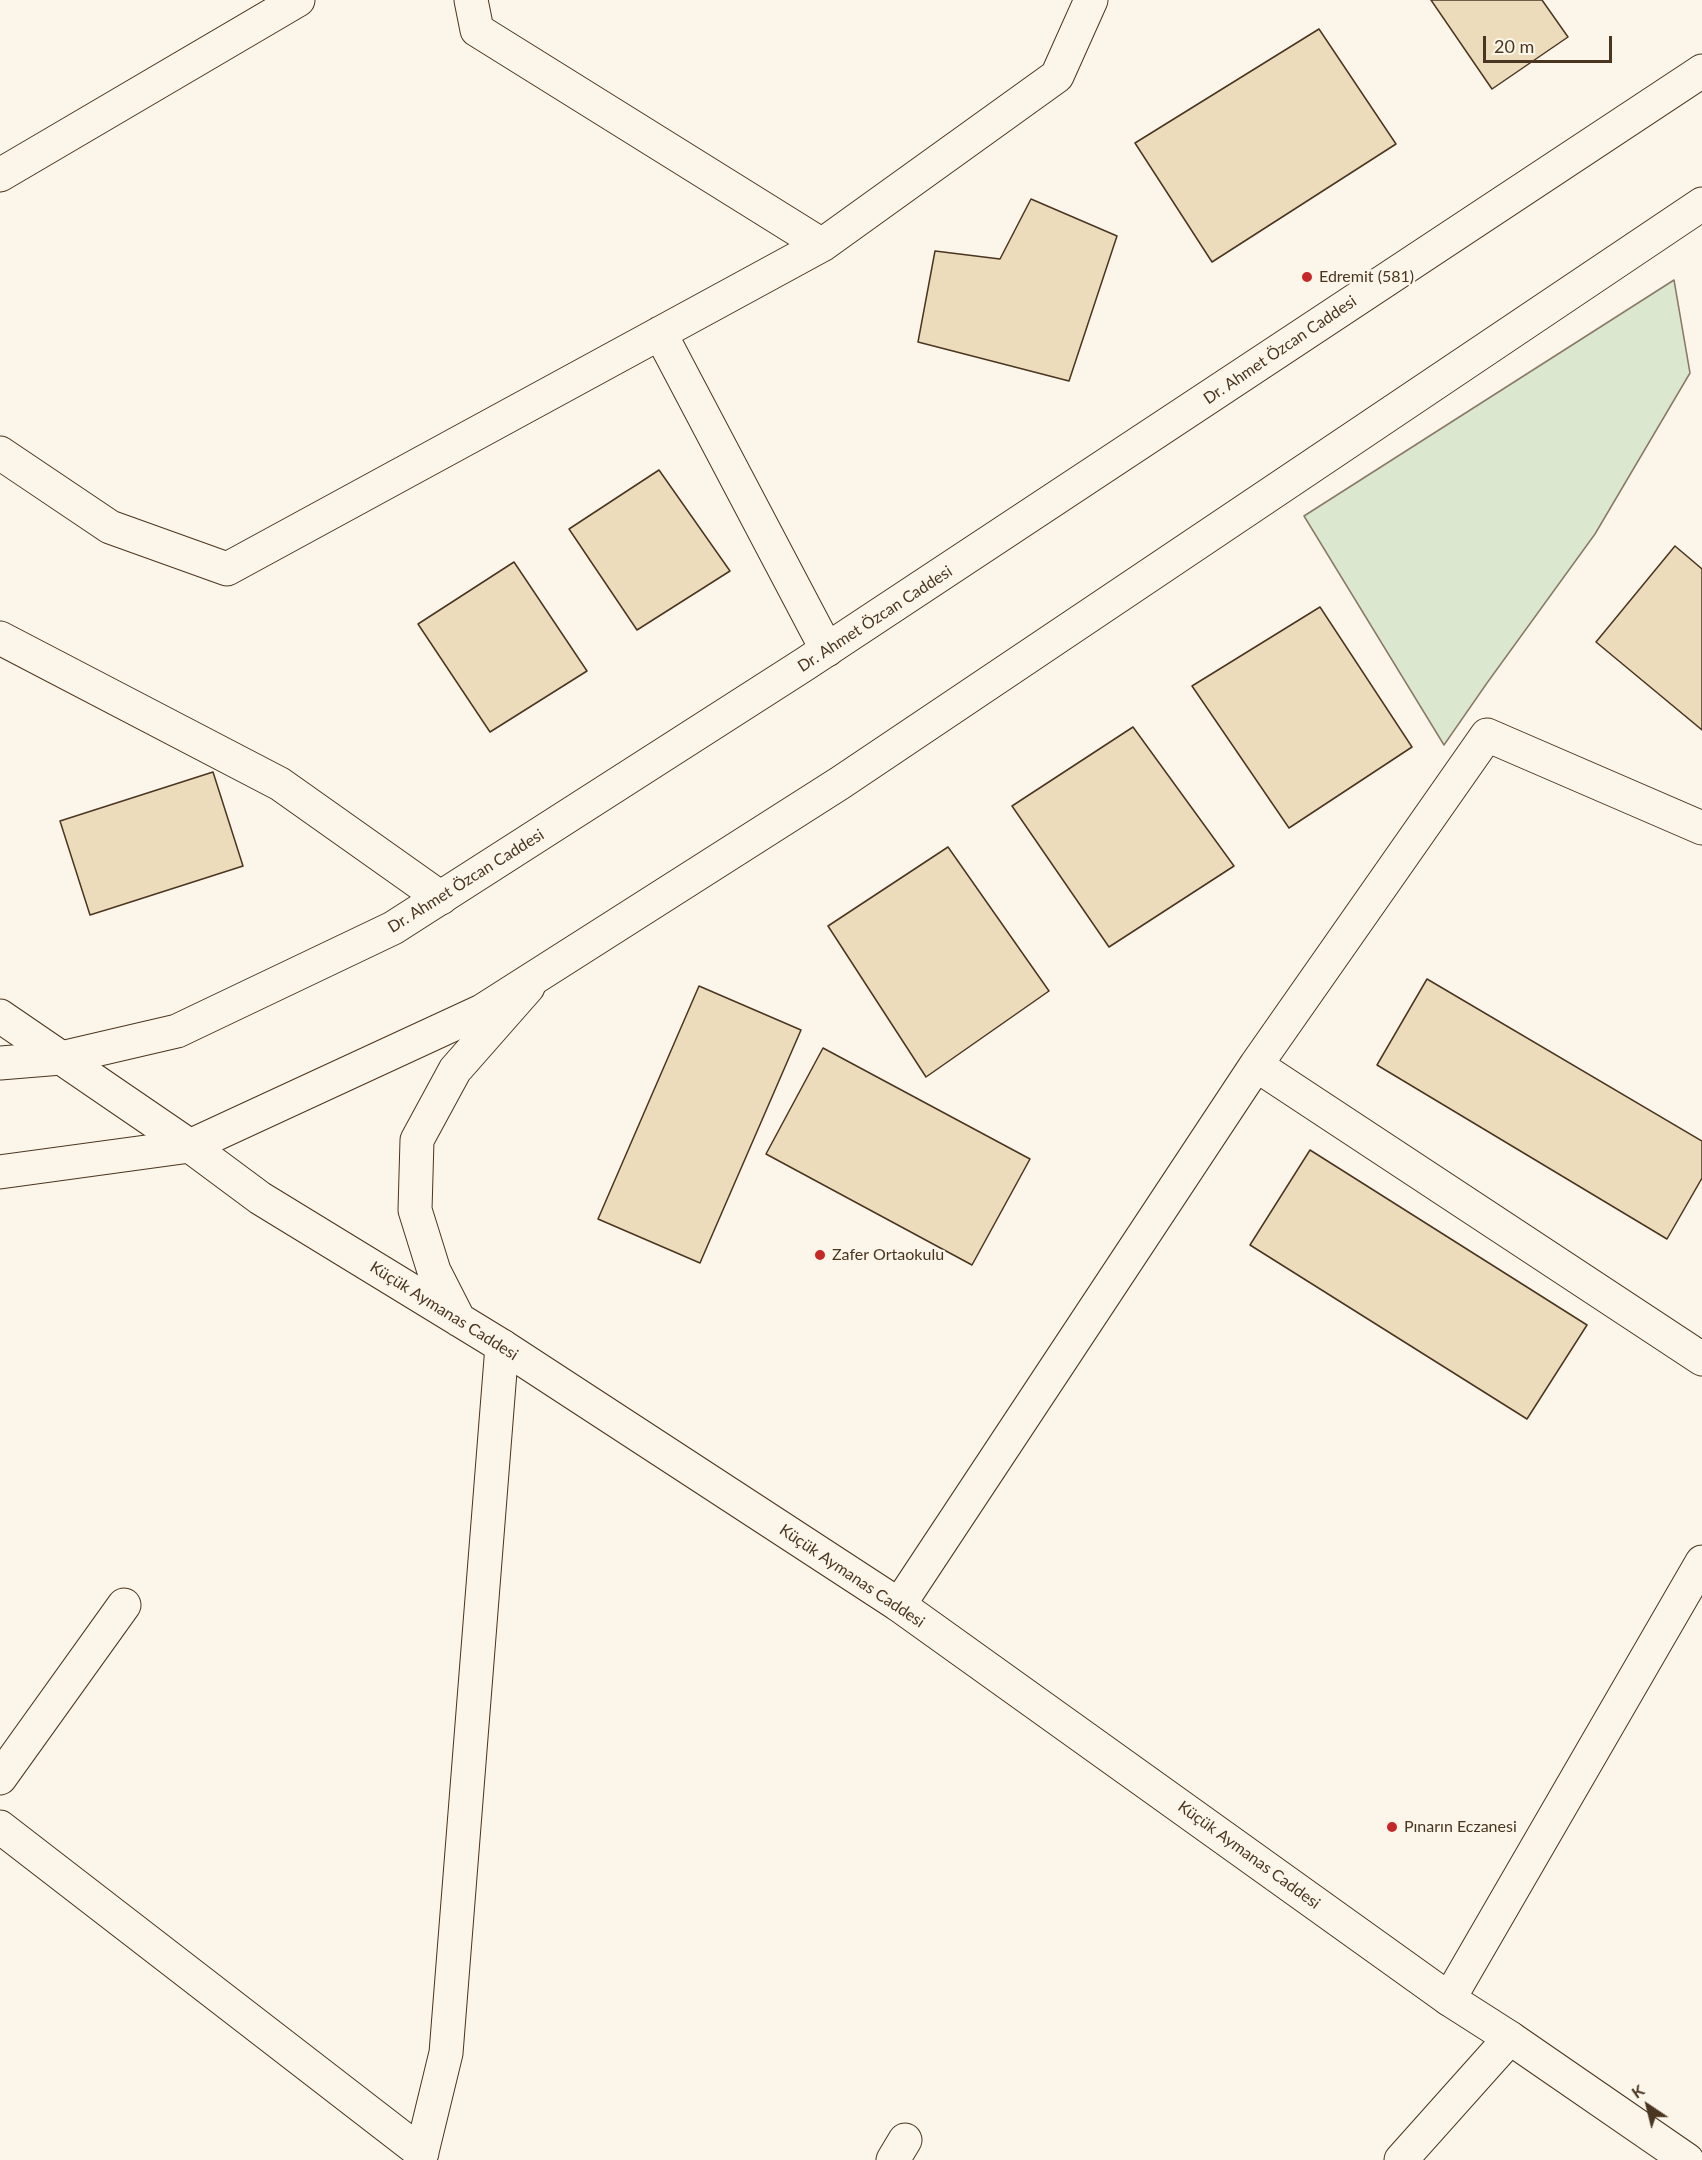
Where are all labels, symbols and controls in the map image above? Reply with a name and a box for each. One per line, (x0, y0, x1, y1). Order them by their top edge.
scale bar (1486, 24, 1615, 62)
text: 20 m (1494, 35, 1534, 57)
place label: Edremit (581) (1319, 267, 1414, 287)
marker: Edremit (581) (1300, 270, 1314, 284)
street label: Dr. Ahmet Özcan Caddesi (1200, 292, 1360, 408)
street label: Dr. Ahmet Özcan Caddesi (794, 562, 956, 676)
street label: Dr. Ahmet Özcan Caddesi (384, 825, 548, 937)
place label: Zafer Ortaokulu (832, 1245, 944, 1265)
marker: Zafer Ortaokulu (813, 1248, 827, 1262)
street label: Küçük Aymanas Caddesi (366, 1258, 522, 1364)
street label: Küçük Aymanas Caddesi (776, 1520, 928, 1632)
street label: Küçük Aymanas Caddesi (1174, 1797, 1324, 1913)
place label: Pınarın Eczanesi (1404, 1817, 1517, 1837)
marker: Pınarın Eczanesi (1385, 1820, 1399, 1834)
north arrow (1618, 2076, 1678, 2136)
text: K (1627, 2080, 1647, 2102)

